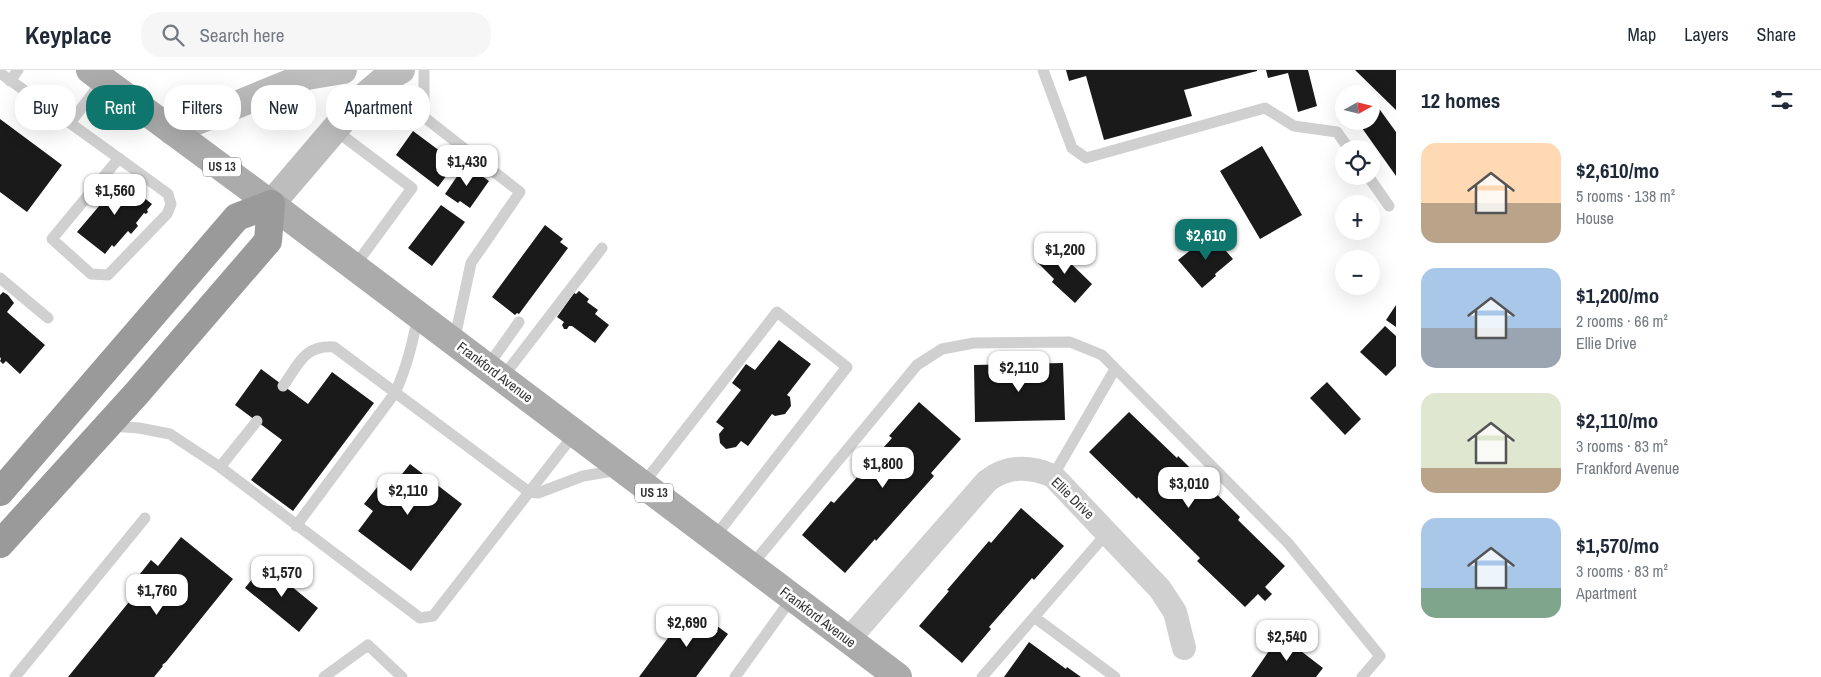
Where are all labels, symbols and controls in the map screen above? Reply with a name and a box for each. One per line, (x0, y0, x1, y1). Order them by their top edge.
search box (141, 12, 491, 57)
text: Keyplace (25, 19, 111, 51)
icon: search (159, 21, 187, 49)
text: Search here (199, 22, 284, 48)
text: Map (1628, 22, 1656, 47)
text: Layers (1684, 22, 1729, 47)
text: Share (1757, 22, 1796, 47)
chip: Buy (15, 85, 76, 130)
chip: Rent (86, 85, 154, 130)
chip: Filters (164, 85, 241, 130)
chip: New (251, 85, 316, 130)
chip: Apartment (326, 85, 430, 130)
north arrow (1335, 85, 1380, 130)
map controls (1335, 85, 1380, 295)
text: 12 homes (1421, 86, 1500, 115)
icon: filters (1768, 86, 1796, 114)
button: locate (1335, 140, 1380, 185)
pin: $1,430 (426, 144, 508, 187)
text: $1,430 (447, 150, 487, 172)
text: $2,610/mo (1576, 156, 1659, 185)
road number: US 13 (203, 158, 241, 176)
icon: home (1461, 163, 1521, 223)
pin: $1,560 (74, 174, 156, 216)
text: $1,560 (95, 179, 135, 201)
text: 5 rooms · 138 m² (1576, 185, 1675, 207)
button: + (1335, 195, 1380, 240)
text: House (1576, 207, 1614, 229)
pin: $2,610 (1165, 218, 1247, 261)
text: $2,610 (1186, 224, 1226, 246)
pin: $1,200 (1024, 232, 1106, 275)
text: $1,200 (1045, 238, 1085, 260)
button: − (1335, 250, 1380, 295)
text: $1,200/mo (1576, 281, 1659, 310)
icon: home (1461, 288, 1521, 348)
text: 2 rooms · 66 m² (1576, 310, 1668, 332)
text: Ellie Drive (1576, 332, 1637, 354)
street label: Frankford Avenue (453, 338, 537, 406)
pin: $2,110 (978, 350, 1060, 393)
text: $2,110 (999, 356, 1039, 378)
text: $2,110/mo (1576, 406, 1658, 435)
icon: home (1461, 413, 1521, 473)
text: 3 rooms · 83 m² (1576, 435, 1668, 457)
pin: $1,800 (842, 446, 924, 489)
text: $1,800 (863, 452, 903, 474)
text: Frankford Avenue (1576, 457, 1679, 479)
pin: $3,010 (1148, 466, 1230, 509)
text: $3,010 (1169, 472, 1209, 494)
street label: Ellie Drive (1048, 473, 1098, 523)
pin: $2,110 (367, 474, 449, 516)
text: $2,110 (388, 479, 428, 501)
road number: US 13 (635, 483, 673, 502)
text: $1,570/mo (1576, 531, 1659, 560)
icon: home (1461, 538, 1521, 598)
pin: $1,570 (241, 556, 323, 598)
text: 3 rooms · 83 m² (1576, 560, 1668, 582)
text: $1,570 (262, 561, 302, 583)
pin: $1,760 (116, 574, 198, 616)
text: $1,760 (137, 579, 177, 601)
text: Apartment (1576, 582, 1637, 604)
street label: Frankford Avenue (776, 583, 860, 651)
pin: $2,690 (646, 606, 728, 648)
text: $2,690 (667, 611, 707, 633)
pin: $2,540 (1246, 620, 1328, 662)
text: $2,540 (1267, 625, 1307, 647)

